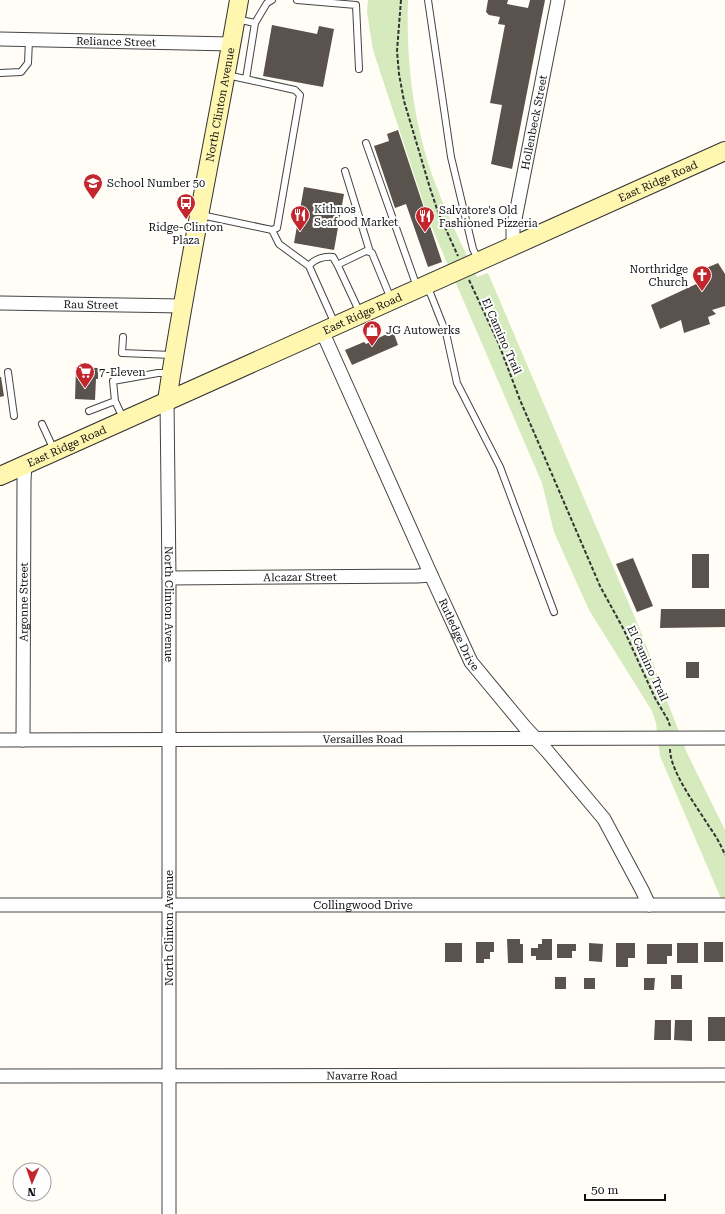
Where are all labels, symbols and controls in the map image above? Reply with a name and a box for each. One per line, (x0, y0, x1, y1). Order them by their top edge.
street label: Reliance Street (76, 35, 156, 49)
street label: North Clinton Avenue (203, 46, 237, 163)
street label: Hollenbeck Street (519, 74, 550, 171)
street label: East Ridge Road (617, 158, 700, 205)
school or university icon: School Number 50 (82, 172, 104, 200)
place label: School Number 50 (107, 177, 205, 190)
bus stop icon: Ridge-Clinton Plaza (175, 192, 197, 220)
place label: Kithnos Seafood Market (314, 203, 398, 229)
restaurant icon: Kithnos Seafood Market (289, 204, 311, 232)
place label: Salvatore's Old Fashioned Pizzeria (439, 204, 538, 230)
restaurant icon: Salvatore's Old Fashioned Pizzeria (414, 205, 436, 233)
place label: Ridge-Clinton Plaza (149, 221, 223, 247)
place label: Northridge Church (630, 263, 688, 289)
church icon: Northridge Church (691, 264, 713, 292)
street label: East Ridge Road (321, 291, 404, 337)
street label: El Camino Trail (479, 296, 524, 377)
street label: Rau Street (64, 298, 118, 312)
shop icon: JG Autowerks (361, 319, 383, 347)
place label: JG Autowerks (386, 324, 460, 337)
supermarket icon: 7-Eleven (74, 361, 96, 389)
place label: 7-Eleven (99, 366, 146, 379)
street label: East Ridge Road (25, 423, 108, 470)
street label: North Clinton Avenue (162, 546, 175, 662)
street label: Argonne Street (17, 562, 31, 642)
street label: Alcazar Street (263, 571, 337, 584)
street label: Rutledge Drive (436, 597, 482, 674)
street label: El Camino Trail (624, 623, 671, 704)
street label: Versailles Road (323, 733, 403, 746)
street label: North Clinton Avenue (163, 870, 176, 986)
street label: Collingwood Drive (313, 899, 413, 912)
street label: Navarre Road (326, 1069, 398, 1083)
north arrow (12, 1162, 52, 1202)
scale bar (585, 1176, 665, 1202)
text: 50 m (591, 1183, 618, 1197)
text: N (27, 1185, 36, 1198)

